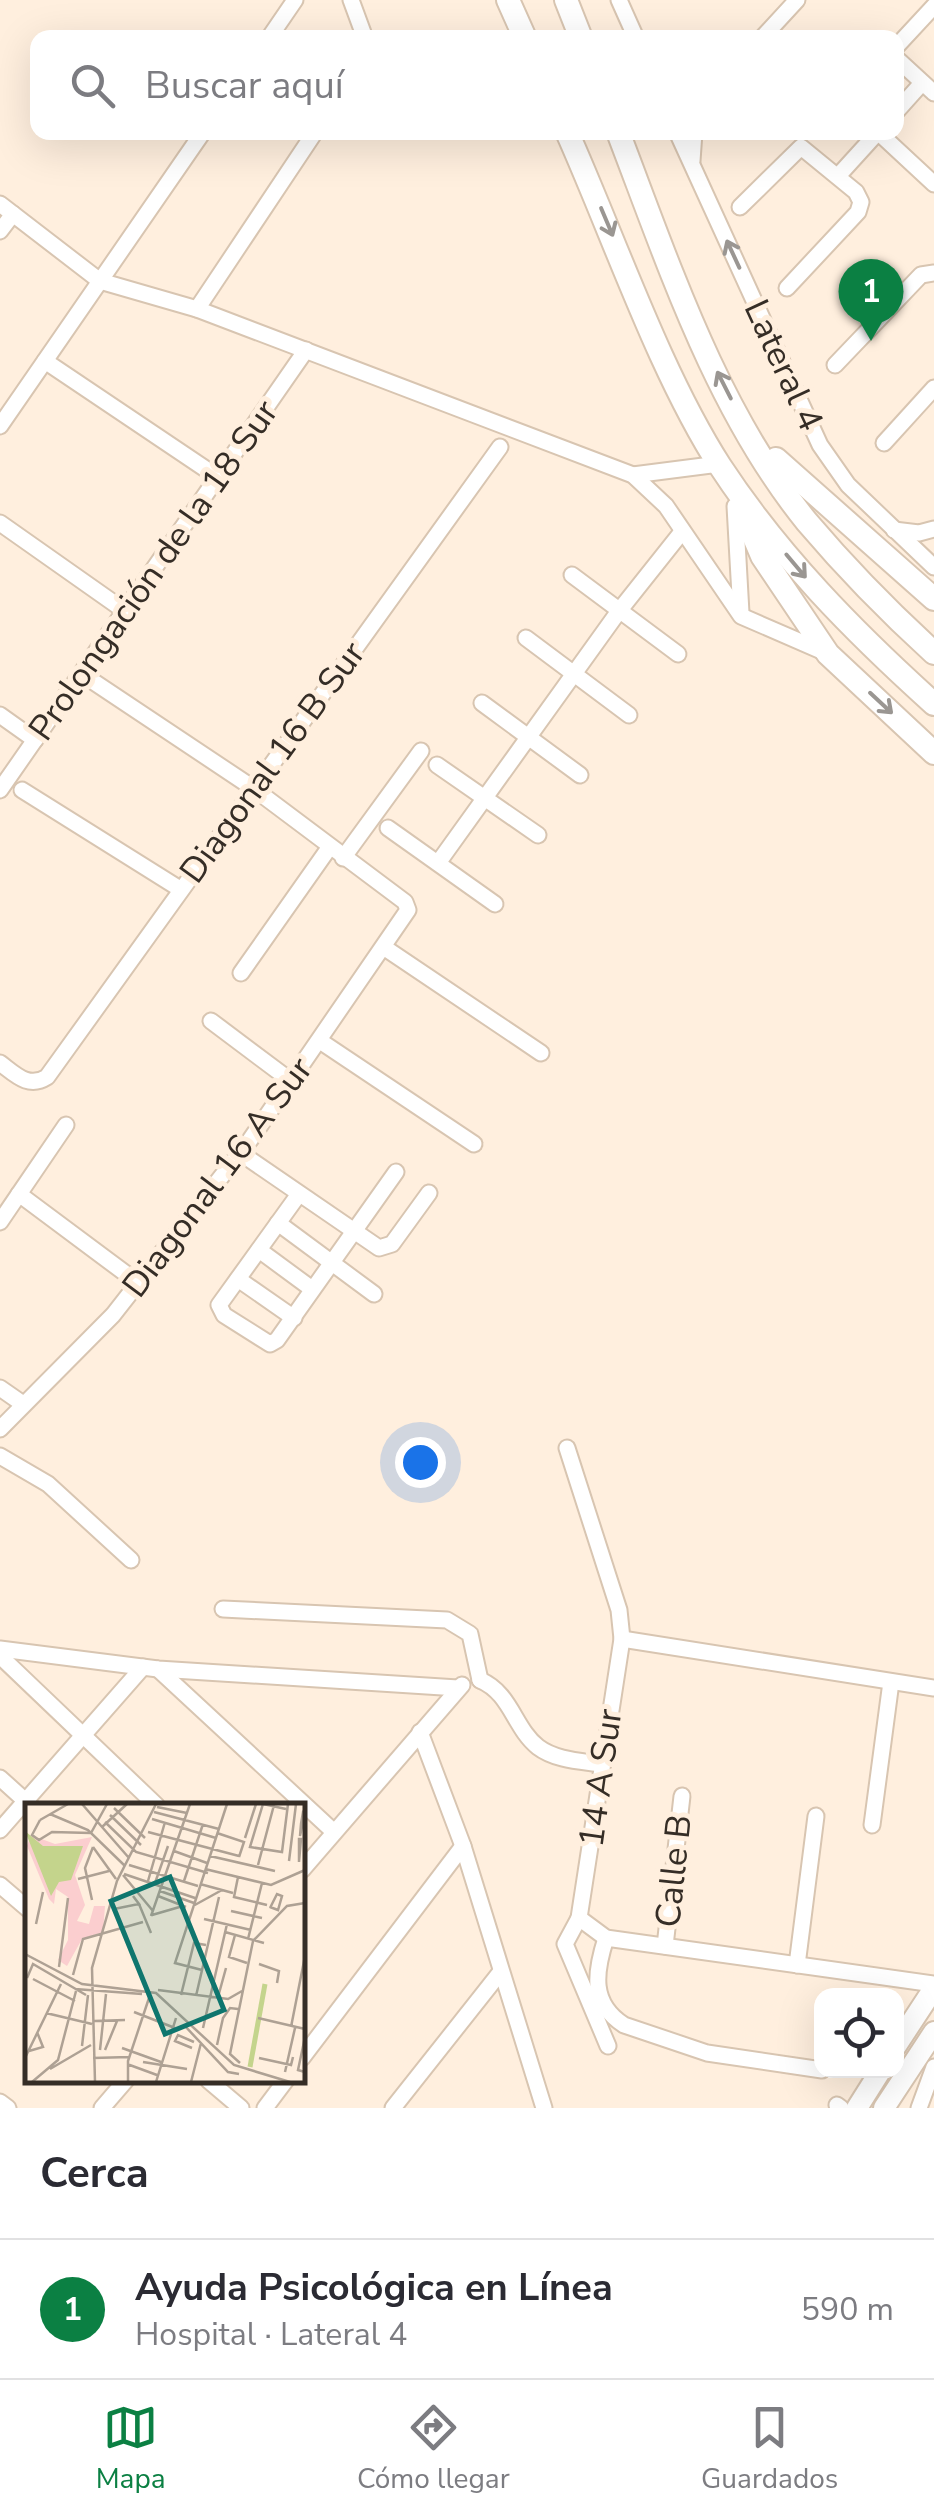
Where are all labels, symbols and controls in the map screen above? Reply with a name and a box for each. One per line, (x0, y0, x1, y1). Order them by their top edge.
search box (30, 30, 904, 140)
icon: search (65, 58, 120, 113)
text: Buscar aquí (145, 60, 344, 111)
one-way arrow (599, 206, 617, 237)
one-way arrow (722, 240, 741, 270)
pin: 1 (838, 258, 904, 341)
street label: Lateral 4 (733, 292, 834, 438)
one-way arrow (714, 371, 733, 401)
street label: Prolongación de la 18 Sur (18, 390, 289, 750)
one-way arrow (784, 553, 806, 579)
street label: Diagonal 16 B Sur (169, 632, 376, 893)
one-way arrow (868, 691, 893, 714)
street label: Diagonal 16 A Sur (111, 1047, 324, 1307)
your location (395, 1437, 446, 1488)
street label: 14 A Sur (568, 1705, 634, 1850)
inset map (25, 1803, 305, 2083)
street label: Calle B (644, 1812, 703, 1930)
map controls (814, 1988, 904, 2078)
button: locate (814, 1988, 904, 2078)
text: Cerca (40, 2145, 149, 2202)
text: Ayuda Psicológica en Línea (135, 2262, 613, 2313)
text: 1 (63, 2288, 82, 2331)
text: 590 m (801, 2288, 894, 2331)
text: Hospital · Lateral 4 (135, 2313, 408, 2356)
tab: Mapa (96, 2400, 166, 2498)
tab: Cómo llegar (357, 2400, 510, 2498)
tab: Guardados (701, 2400, 838, 2498)

